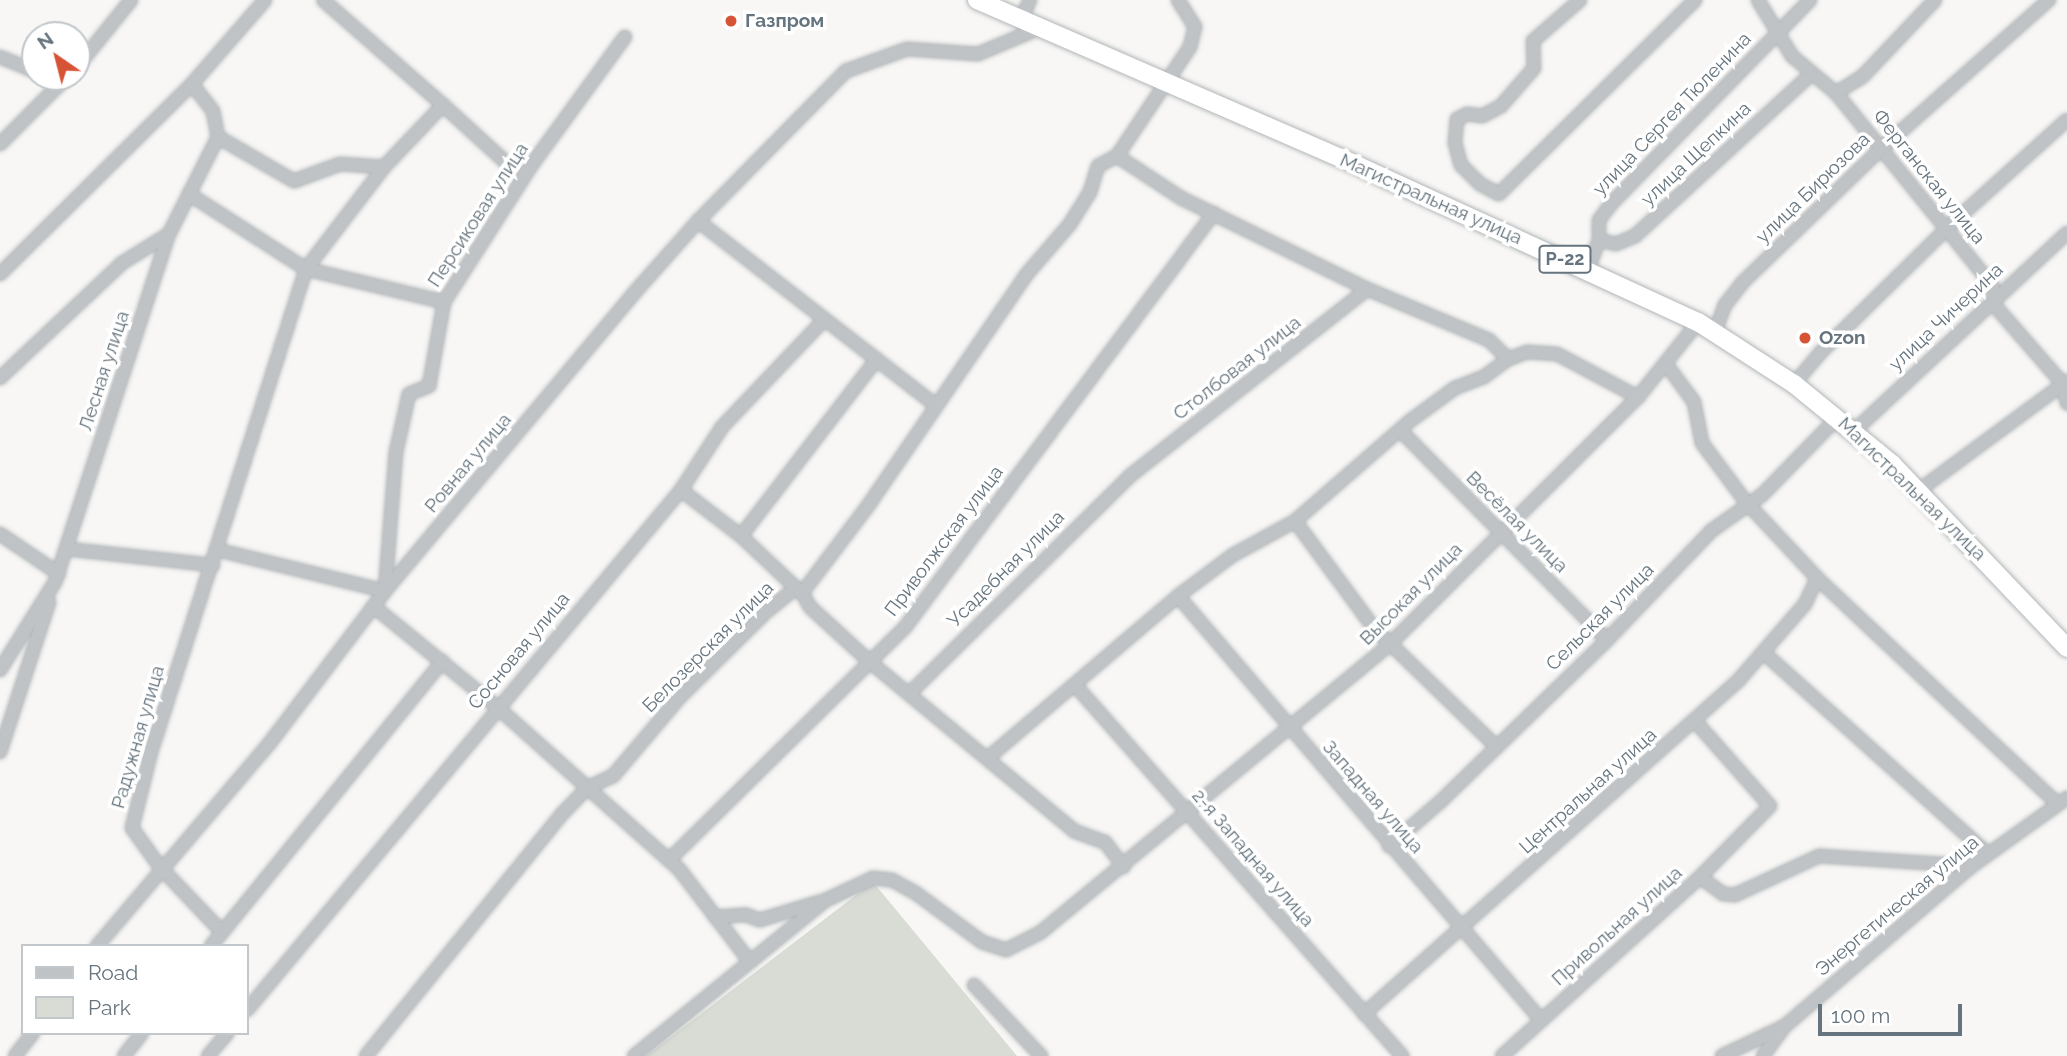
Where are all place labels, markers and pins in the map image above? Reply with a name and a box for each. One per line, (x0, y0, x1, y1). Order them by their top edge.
place label: Газпром (745, 10, 824, 32)
marker: Газпром (723, 13, 739, 29)
place label: Ozon (1819, 327, 1866, 349)
marker: Ozon (1797, 330, 1813, 346)

